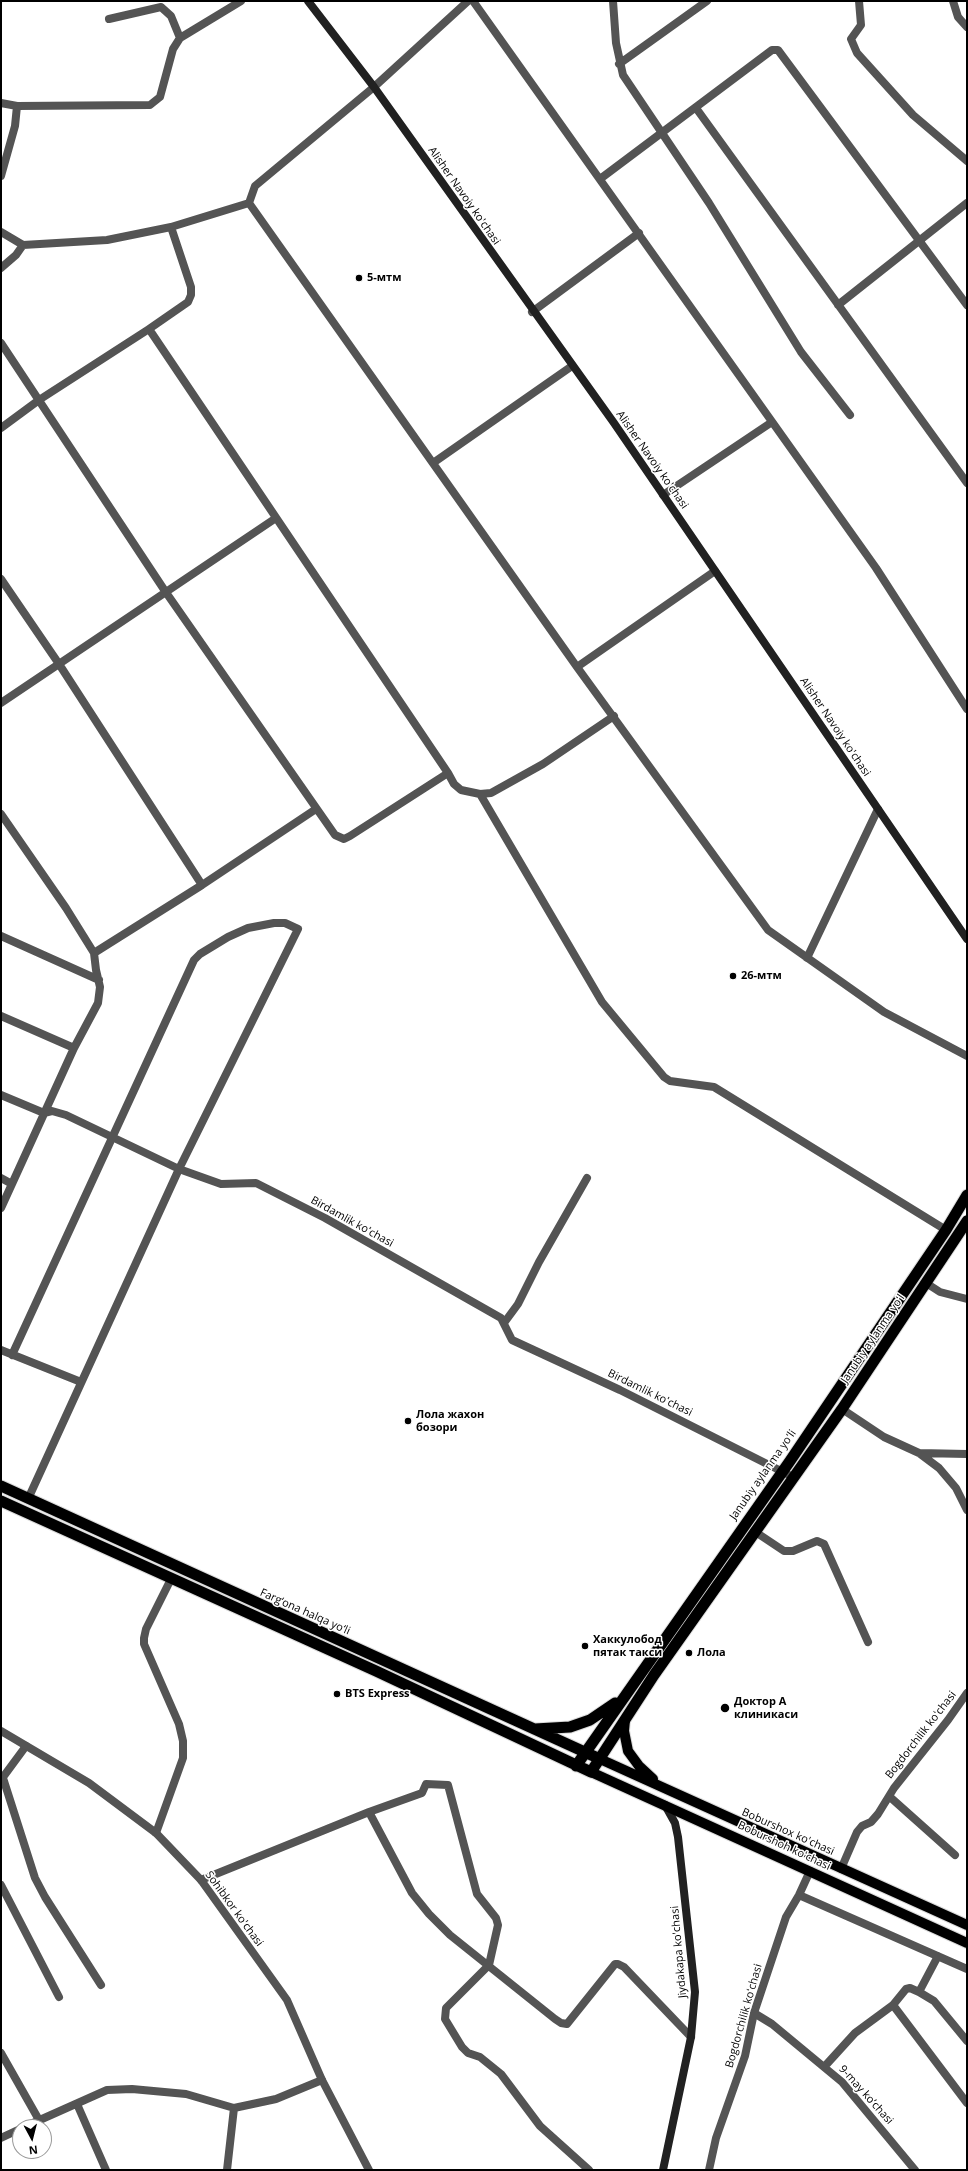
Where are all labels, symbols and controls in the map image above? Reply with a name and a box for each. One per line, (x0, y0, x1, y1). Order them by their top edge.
street label: Alisher Navoiy ko'chasi (425, 144, 503, 248)
place label: 5-мтм (367, 271, 401, 285)
marker: 5-мтм (354, 273, 364, 283)
street label: Alisher Navoiy ko'chasi (613, 408, 691, 512)
street label: Alisher Navoiy ko'chasi (797, 675, 873, 779)
place label: 26-мтм (741, 969, 782, 983)
marker: 26-мтм (728, 971, 738, 981)
street label: Birdamlik koʻchasi (308, 1194, 396, 1250)
street label: Janubiy aylanma yoʻl (838, 1292, 908, 1386)
street label: Birdamlik koʻchasi (606, 1367, 694, 1419)
place label: Лола жахон бозори (416, 1408, 484, 1434)
marker: Лола жахон бозори (403, 1416, 413, 1426)
street label: Janubiy aylanma yoʻli (727, 1427, 799, 1523)
street label: Farg‘ona halqa yo‘li (258, 1586, 352, 1638)
place label: Хаккулобод пятак такси (593, 1633, 662, 1659)
marker: Хаккулобод пятак такси (580, 1641, 590, 1651)
place label: Лола (697, 1646, 726, 1660)
marker: Лола (684, 1648, 694, 1658)
place label: BTS Express (345, 1687, 410, 1701)
marker: BTS Express (332, 1689, 342, 1699)
street label: Bogdorchilik koʻchasi (883, 1689, 959, 1781)
place label: Доктор А клиникаси (734, 1695, 798, 1721)
marker: Доктор А клиникаси (719, 1702, 731, 1714)
street label: Boburshox ko'chasi (740, 1806, 836, 1858)
street label: Boburshoh koʻchasi (735, 1819, 833, 1873)
street label: Sohibkor ko'chasi (202, 1869, 266, 1949)
street label: Jiydakapa ko'chasi (668, 1905, 690, 1999)
street label: Bogdorchilik koʻchasi (723, 1963, 765, 2069)
street label: 9-may koʼchasi (836, 2063, 896, 2127)
north arrow (12, 2119, 52, 2159)
text: N (28, 2142, 39, 2158)

